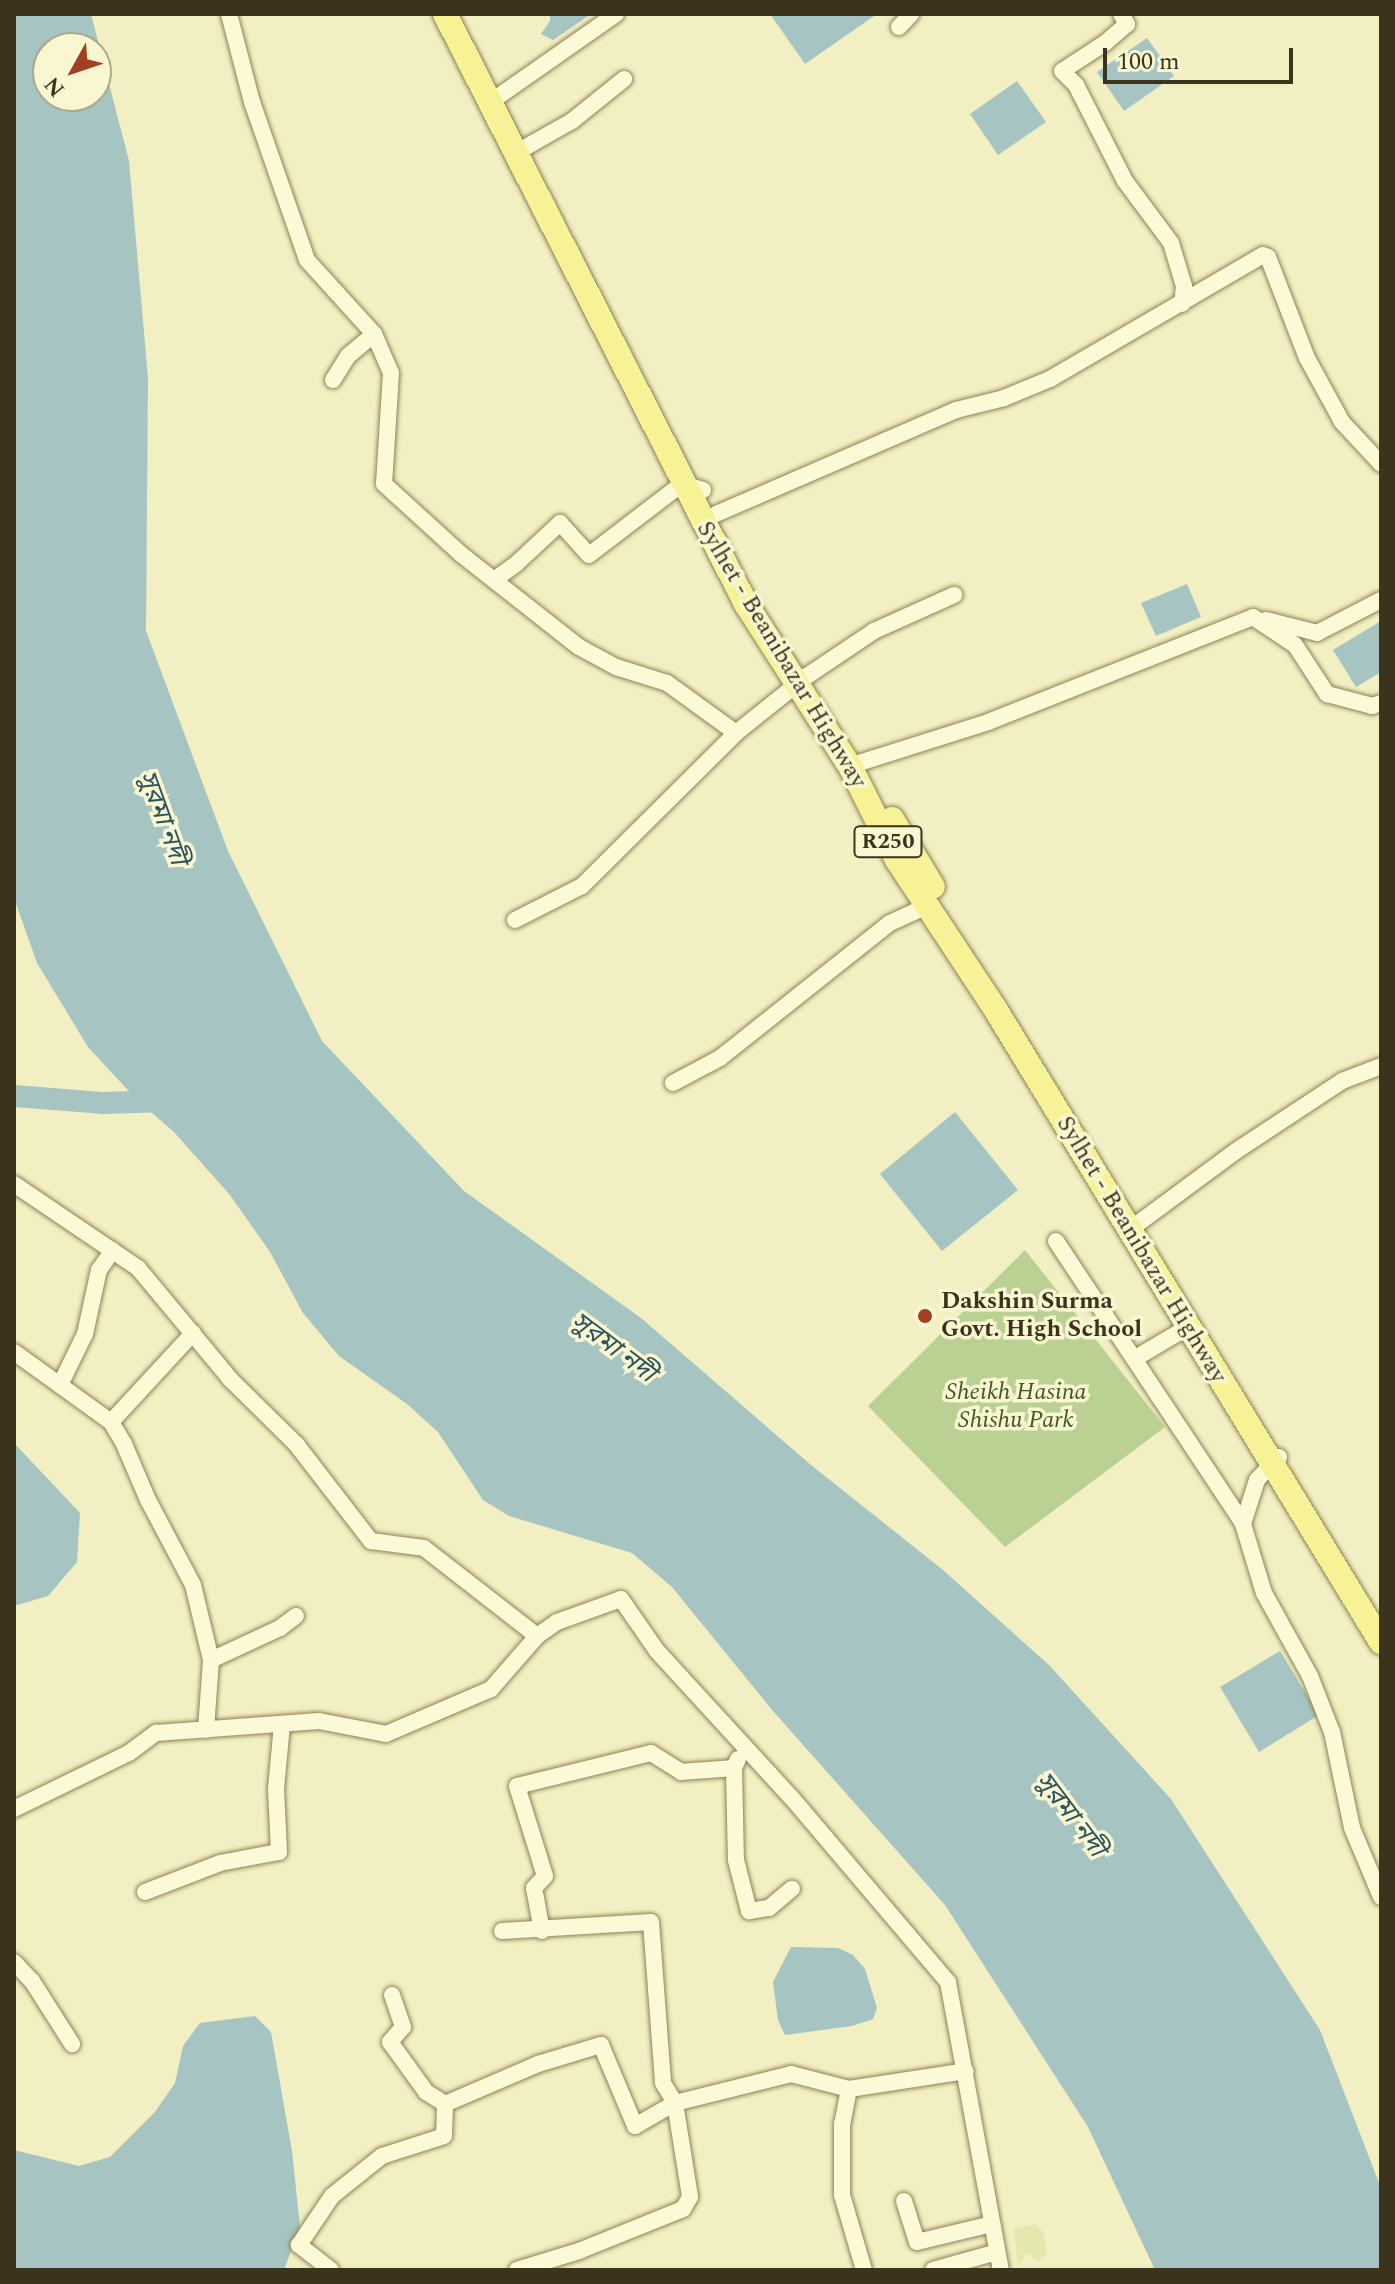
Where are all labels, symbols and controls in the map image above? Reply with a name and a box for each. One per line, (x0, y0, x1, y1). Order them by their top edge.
north arrow (32, 32, 112, 112)
scale bar (1107, 32, 1297, 82)
text: 100 m (1117, 44, 1180, 80)
text: N (36, 69, 73, 104)
street label: Sylhet - Beanibazar Highway (690, 516, 872, 794)
water label: সুরমা নদী (131, 767, 193, 869)
road number: R250 (852, 824, 924, 860)
street label: Sylhet - Beanibazar Highway (1050, 1111, 1232, 1389)
place label: Dakshin Surma Govt. High School (941, 1288, 1142, 1344)
water label: সুরমা নদী (565, 1306, 661, 1390)
marker: Dakshin Surma Govt. High School (916, 1307, 934, 1325)
park label: Sheikh Hasina Shishu Park (945, 1379, 1087, 1435)
water label: সুরমা নদী (1028, 1767, 1112, 1863)

